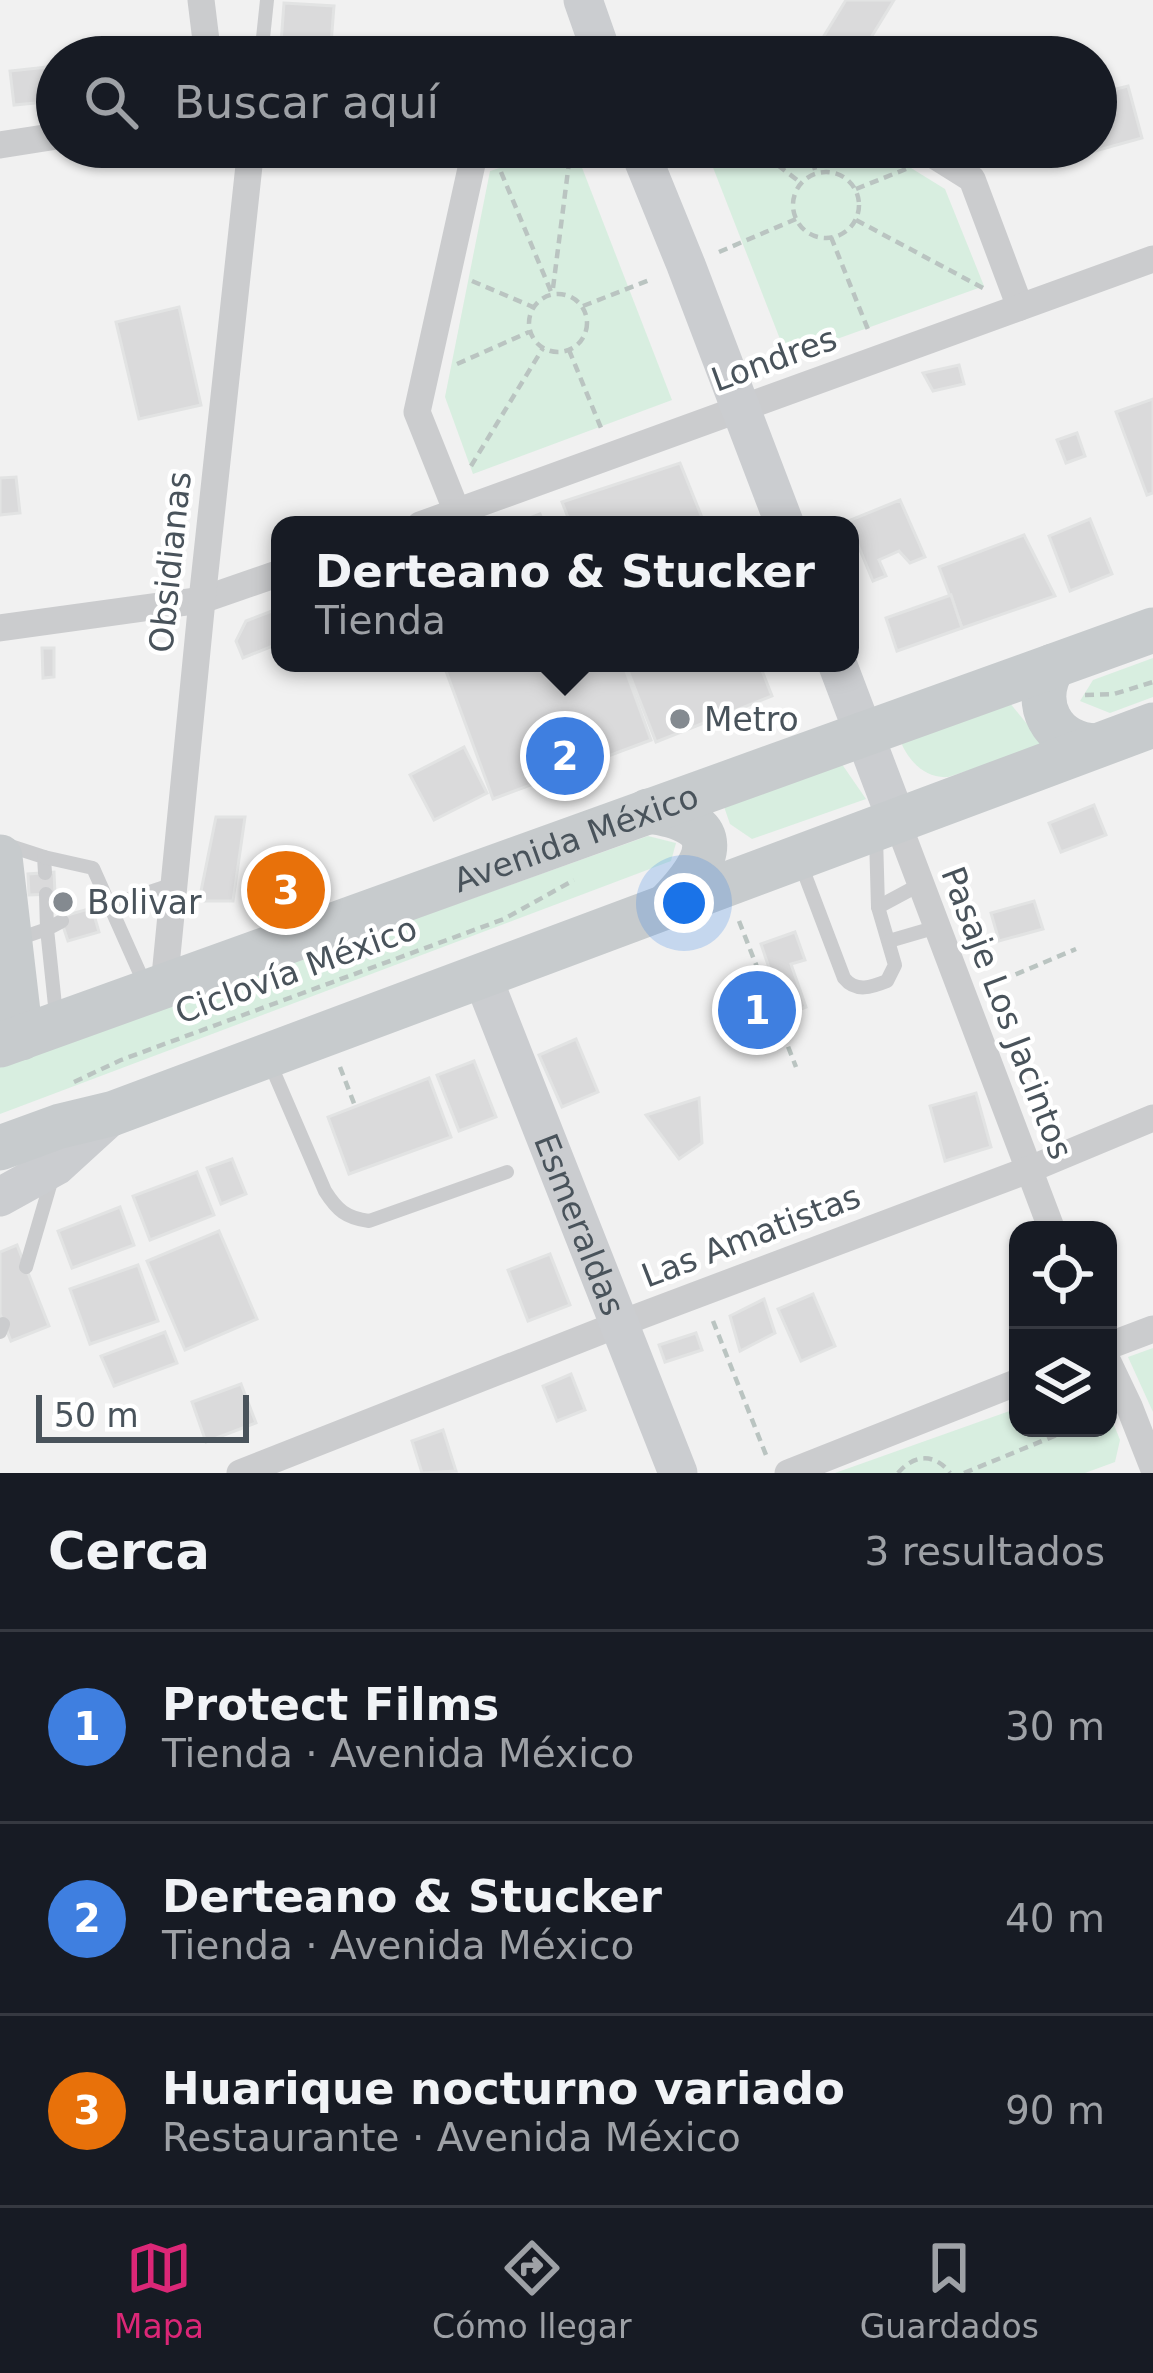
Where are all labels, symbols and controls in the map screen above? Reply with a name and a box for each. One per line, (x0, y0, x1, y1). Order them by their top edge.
search box (36, 36, 1117, 168)
icon: search (78, 69, 144, 135)
text: Buscar aquí (174, 76, 439, 129)
street label: Londres (706, 318, 842, 400)
street label: Obsidianas (141, 469, 199, 655)
popup (271, 516, 859, 672)
text: Derteano & Stucker (315, 545, 815, 598)
text: Tienda (315, 598, 446, 643)
place label: Metro (704, 700, 799, 739)
marker: Metro (667, 706, 693, 732)
pin: 2 (526, 711, 604, 801)
street label: Avenida México (448, 776, 704, 900)
pin: 3 (247, 845, 325, 935)
street label: Pasaje Los Jacintos (933, 861, 1081, 1165)
your location (654, 873, 714, 933)
place label: Bolivar (87, 883, 202, 922)
marker: Bolivar (50, 889, 76, 915)
street label: Ciclovía México (170, 908, 422, 1032)
pin: 1 (718, 965, 796, 1055)
street label: Esmeraldas (527, 1128, 633, 1321)
street label: Las Amatistas (636, 1176, 866, 1296)
map controls (1009, 1221, 1117, 1437)
button: locate (1009, 1221, 1117, 1329)
button: layers (1009, 1329, 1117, 1437)
scale bar (36, 1389, 249, 1442)
text: 50 m (54, 1396, 139, 1435)
text: Cerca (48, 1522, 210, 1581)
text: 3 resultados (865, 1529, 1105, 1574)
text: Protect Films (162, 1678, 499, 1731)
text: 1 (73, 1704, 101, 1749)
text: 30 m (1005, 1704, 1105, 1749)
text: Tienda · Avenida México (162, 1731, 634, 1776)
text: Derteano & Stucker (162, 1870, 662, 1923)
text: 2 (73, 1896, 101, 1941)
text: 40 m (1005, 1896, 1105, 1941)
text: Tienda · Avenida México (162, 1923, 634, 1968)
text: Huarique nocturno variado (162, 2062, 845, 2115)
text: 3 (73, 2088, 101, 2133)
text: 90 m (1005, 2088, 1105, 2133)
text: Restaurante · Avenida México (162, 2115, 741, 2160)
tab: Mapa (114, 2235, 204, 2346)
tab: Cómo llegar (432, 2235, 632, 2346)
tab: Guardados (860, 2235, 1039, 2346)

